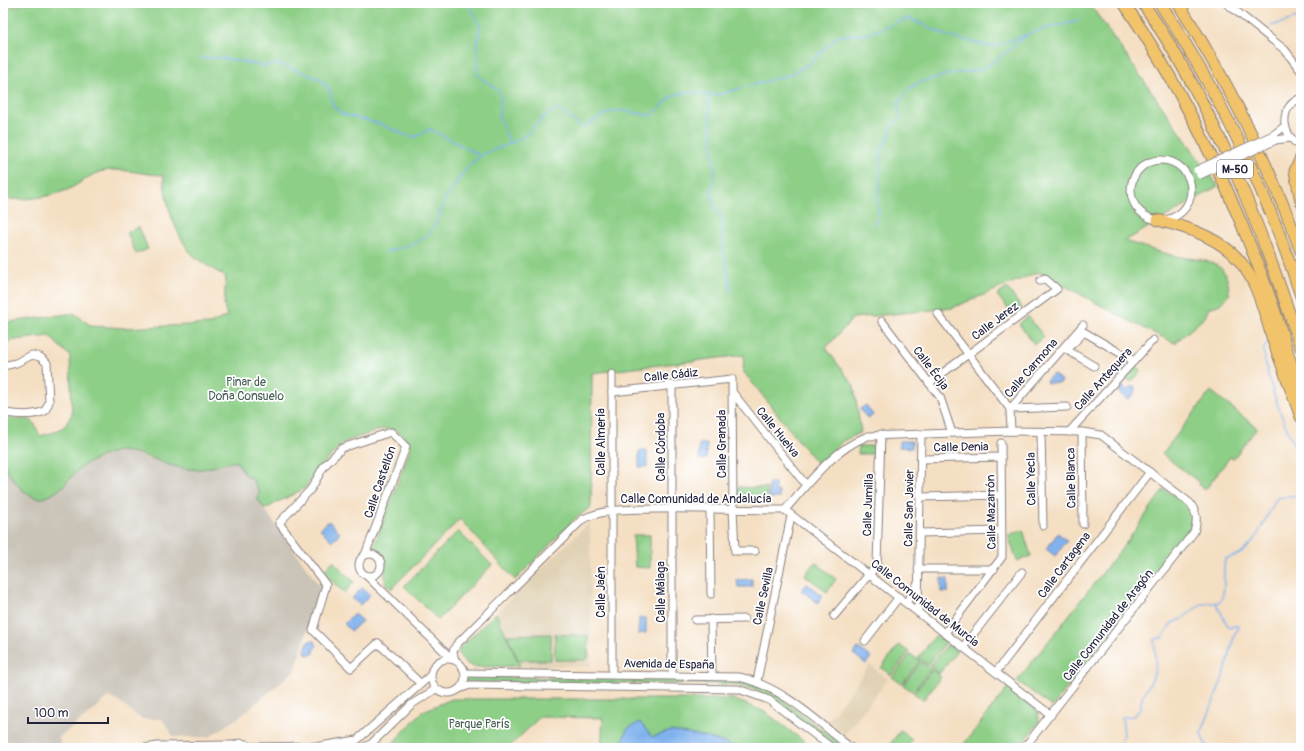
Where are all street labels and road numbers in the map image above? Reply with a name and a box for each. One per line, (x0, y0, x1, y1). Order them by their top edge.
road number: M-50 (1217, 160, 1253, 178)
street label: Calle Jerez (969, 299, 1022, 344)
street label: Calle Carmona (1001, 335, 1062, 401)
street label: Calle Écija (909, 343, 953, 393)
street label: Calle Antequera (1071, 344, 1136, 414)
street label: Calle Cádiz (643, 365, 699, 386)
street label: Calle Huelva (753, 404, 803, 461)
street label: Calle Almería (594, 408, 609, 476)
street label: Calle Granada (715, 409, 730, 478)
street label: Calle Córdoba (654, 412, 669, 481)
street label: Calle Denia (933, 440, 989, 455)
street label: Calle Castellón (361, 444, 400, 520)
street label: Calle Blanca (1063, 447, 1080, 508)
street label: Calle Yecla (1024, 452, 1039, 506)
street label: Calle San Javier (901, 468, 918, 547)
street label: Calle Jumilla (860, 473, 877, 537)
street label: Calle Mazarrón (983, 474, 1000, 550)
street label: Calle Comunidad de Andalucía (621, 492, 772, 507)
street label: Calle Cartagena (1035, 529, 1094, 601)
street label: Calle Comunidad de Murcia (867, 556, 982, 651)
street label: Calle Málaga (654, 561, 669, 623)
street label: Calle Sevilla (750, 565, 777, 627)
street label: Calle Jaén (594, 566, 609, 618)
street label: Calle Comunidad de Aragón (1060, 566, 1157, 684)
street label: Avenida de España (623, 656, 715, 673)

